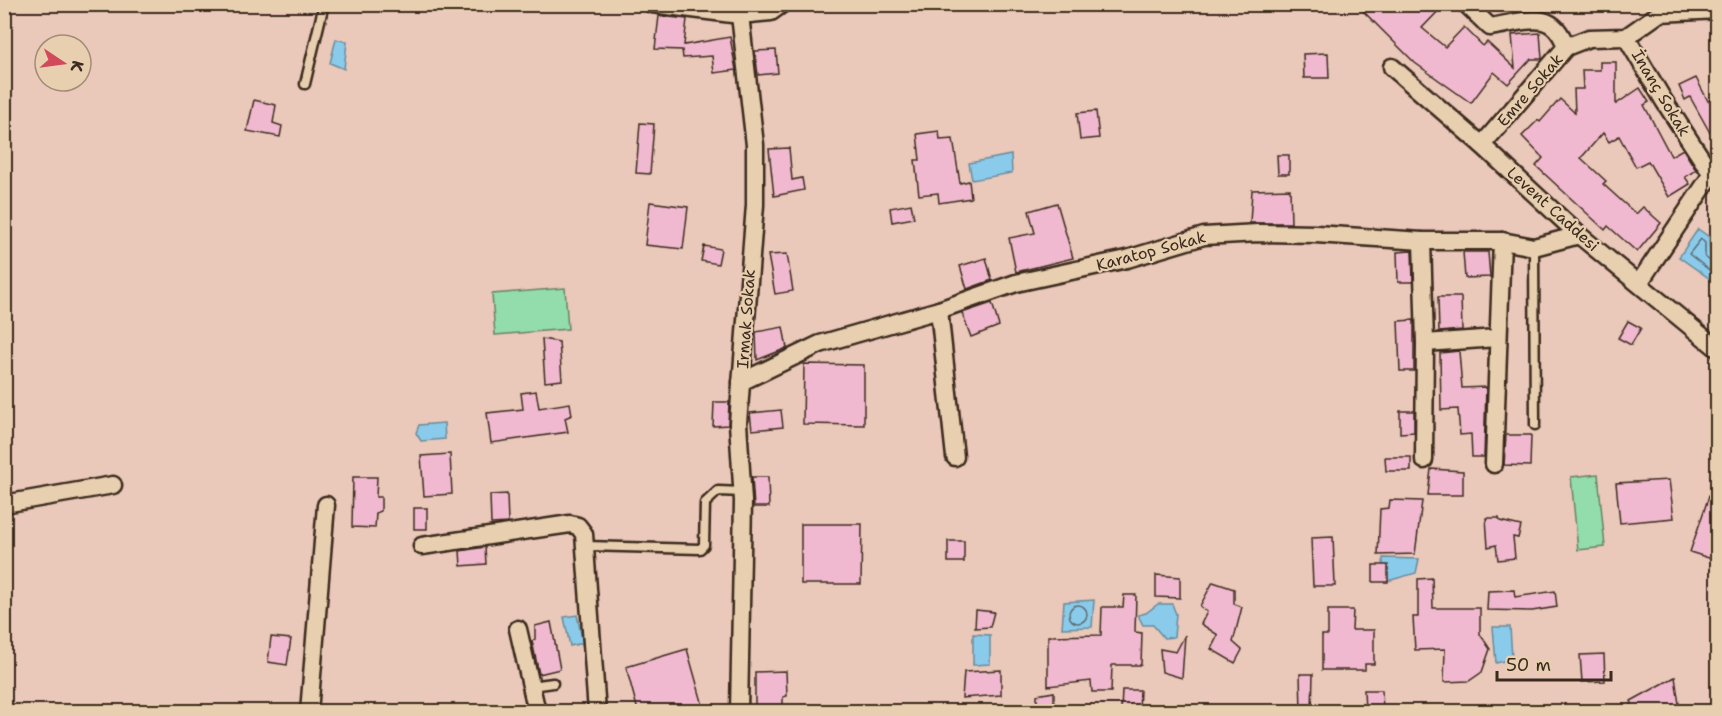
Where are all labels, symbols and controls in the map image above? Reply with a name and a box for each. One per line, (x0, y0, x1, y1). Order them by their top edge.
north arrow (33, 33, 93, 93)
street label: İnanç Sokak (1627, 46, 1695, 140)
street label: Emre Sokak (1492, 49, 1568, 131)
text: K (66, 59, 89, 74)
street label: Levent Caddesi (1503, 162, 1603, 256)
street label: Karatop Sokak (1094, 226, 1208, 276)
street label: Irmak Sokak (732, 269, 760, 369)
scale bar (1497, 644, 1611, 682)
text: 50 m (1506, 653, 1551, 677)

